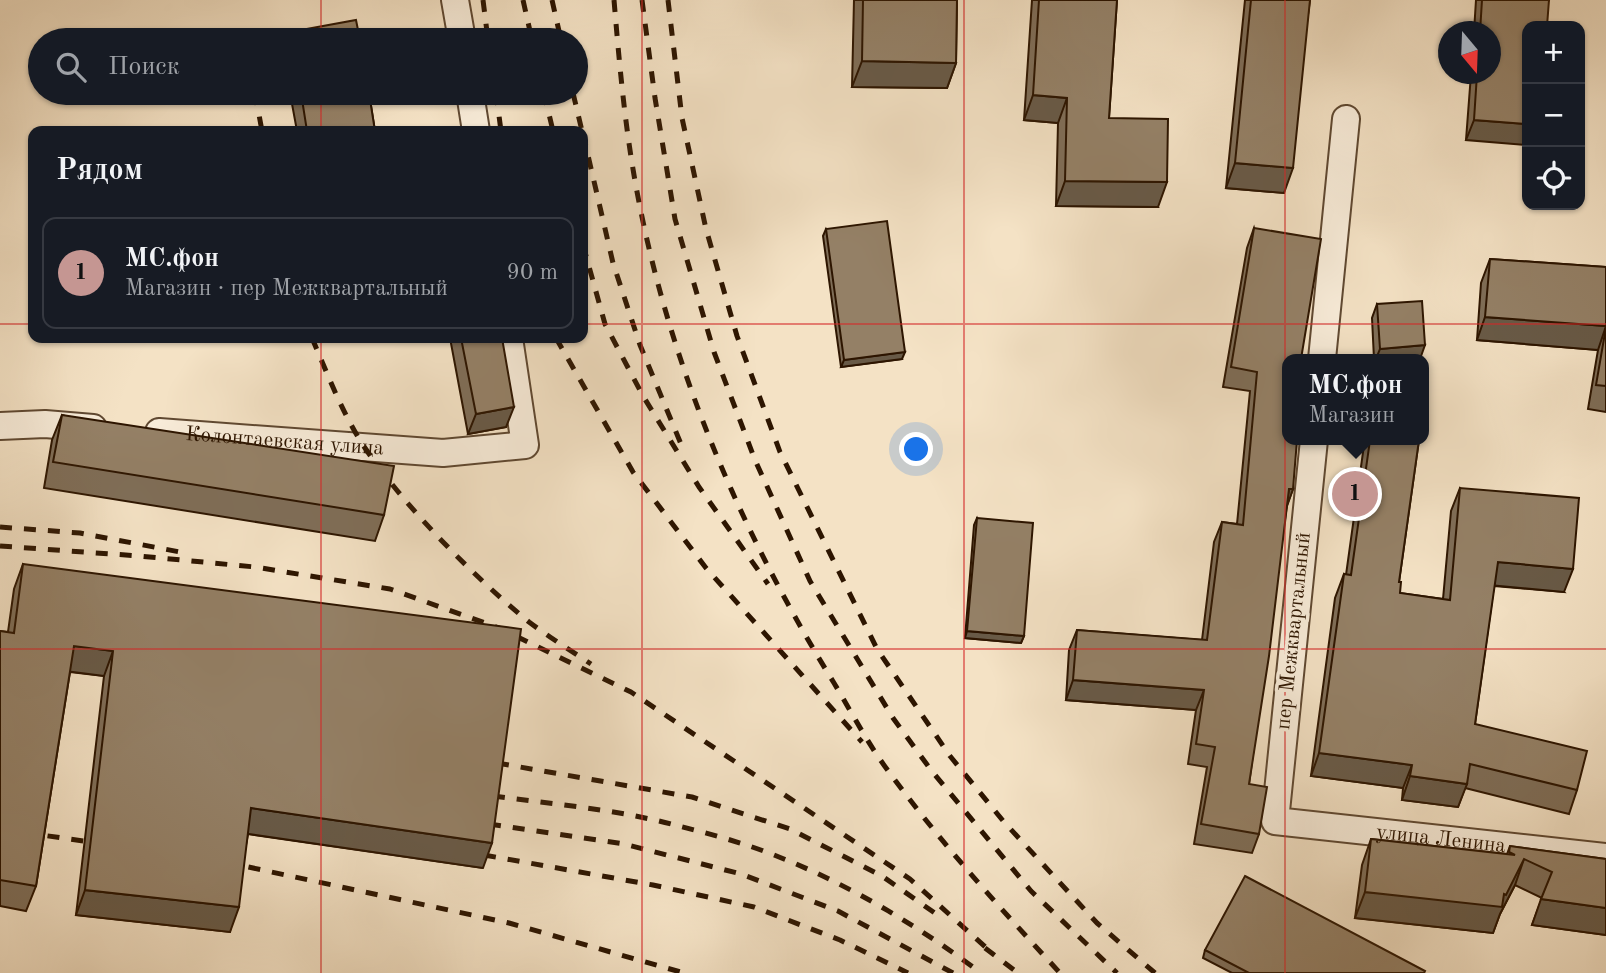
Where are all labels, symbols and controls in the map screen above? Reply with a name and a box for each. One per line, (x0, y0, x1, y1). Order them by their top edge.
north arrow (1438, 21, 1501, 84)
map controls (1522, 21, 1585, 210)
button: + (1522, 21, 1585, 84)
search box (28, 28, 588, 105)
icon: search (52, 48, 90, 86)
text: Поиск (108, 54, 180, 80)
button: − (1522, 84, 1585, 147)
button: locate (1522, 147, 1585, 210)
text: Рядом (56, 156, 143, 186)
text: МС.фон (125, 246, 219, 272)
text: 1 (74, 261, 88, 284)
text: 90 m (507, 261, 558, 284)
text: Магазин · пер Межквартальный (125, 277, 448, 300)
popup (1282, 354, 1429, 445)
text: МС.фон (1308, 373, 1403, 399)
text: Магазин (1308, 404, 1395, 427)
street label: Колонтаевская улица (185, 423, 385, 459)
your location (899, 432, 933, 466)
pin: 1 (1332, 468, 1378, 520)
street label: пер Межквартальный (1273, 531, 1315, 731)
street label: улица Ленина (1375, 822, 1507, 857)

